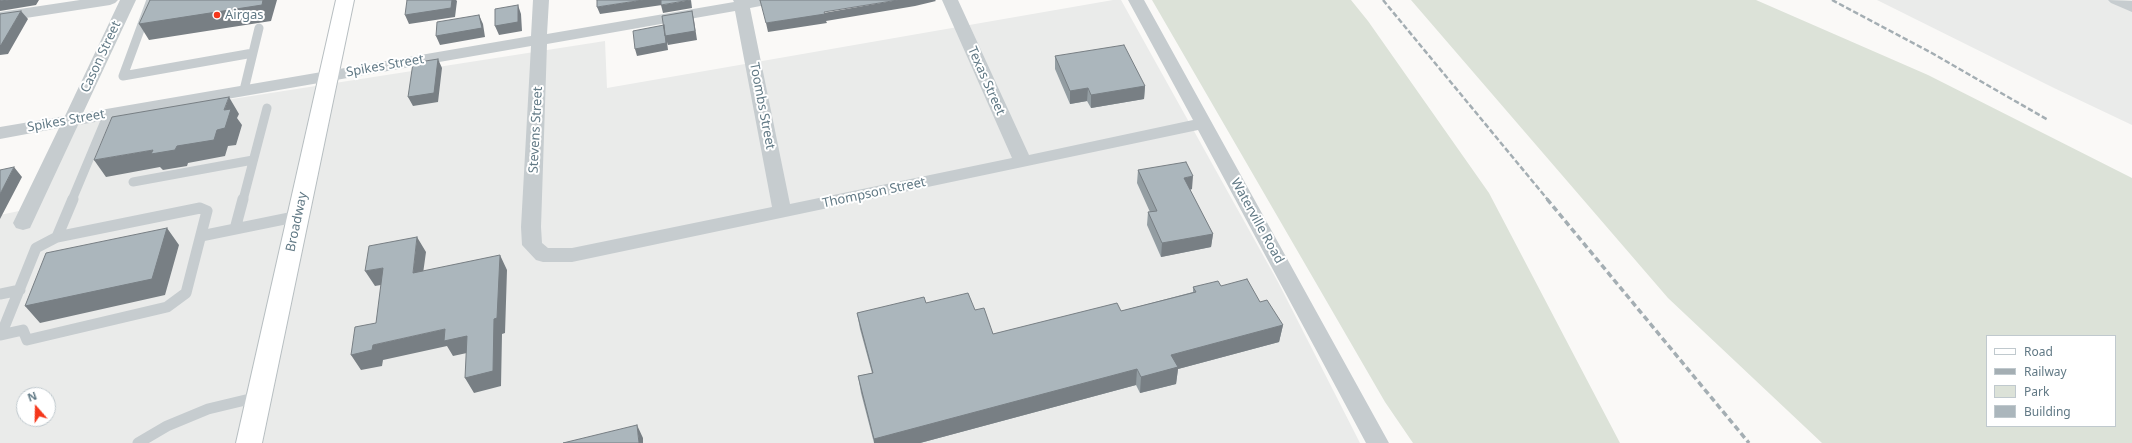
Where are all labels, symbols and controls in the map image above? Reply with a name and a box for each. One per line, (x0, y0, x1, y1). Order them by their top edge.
place label: Airgas (225, 7, 263, 23)
marker: Airgas (212, 10, 222, 20)
street label: Cason Street (78, 19, 124, 95)
street label: Texas Street (964, 44, 1008, 118)
street label: Spikes Street (345, 51, 425, 81)
street label: Toombs Street (746, 61, 778, 151)
street label: Stevens Street (526, 86, 546, 174)
street label: Spikes Street (26, 106, 106, 136)
street label: Thompson Street (821, 174, 927, 212)
street label: Waterville Road (1227, 176, 1287, 266)
street label: Broadway (283, 191, 311, 253)
legend (1986, 335, 2116, 427)
text: Road (2024, 343, 2053, 360)
text: Railway (2024, 363, 2067, 380)
text: Park (2024, 383, 2049, 400)
north arrow (16, 387, 56, 427)
text: N (25, 388, 39, 405)
text: Building (2024, 403, 2071, 420)

